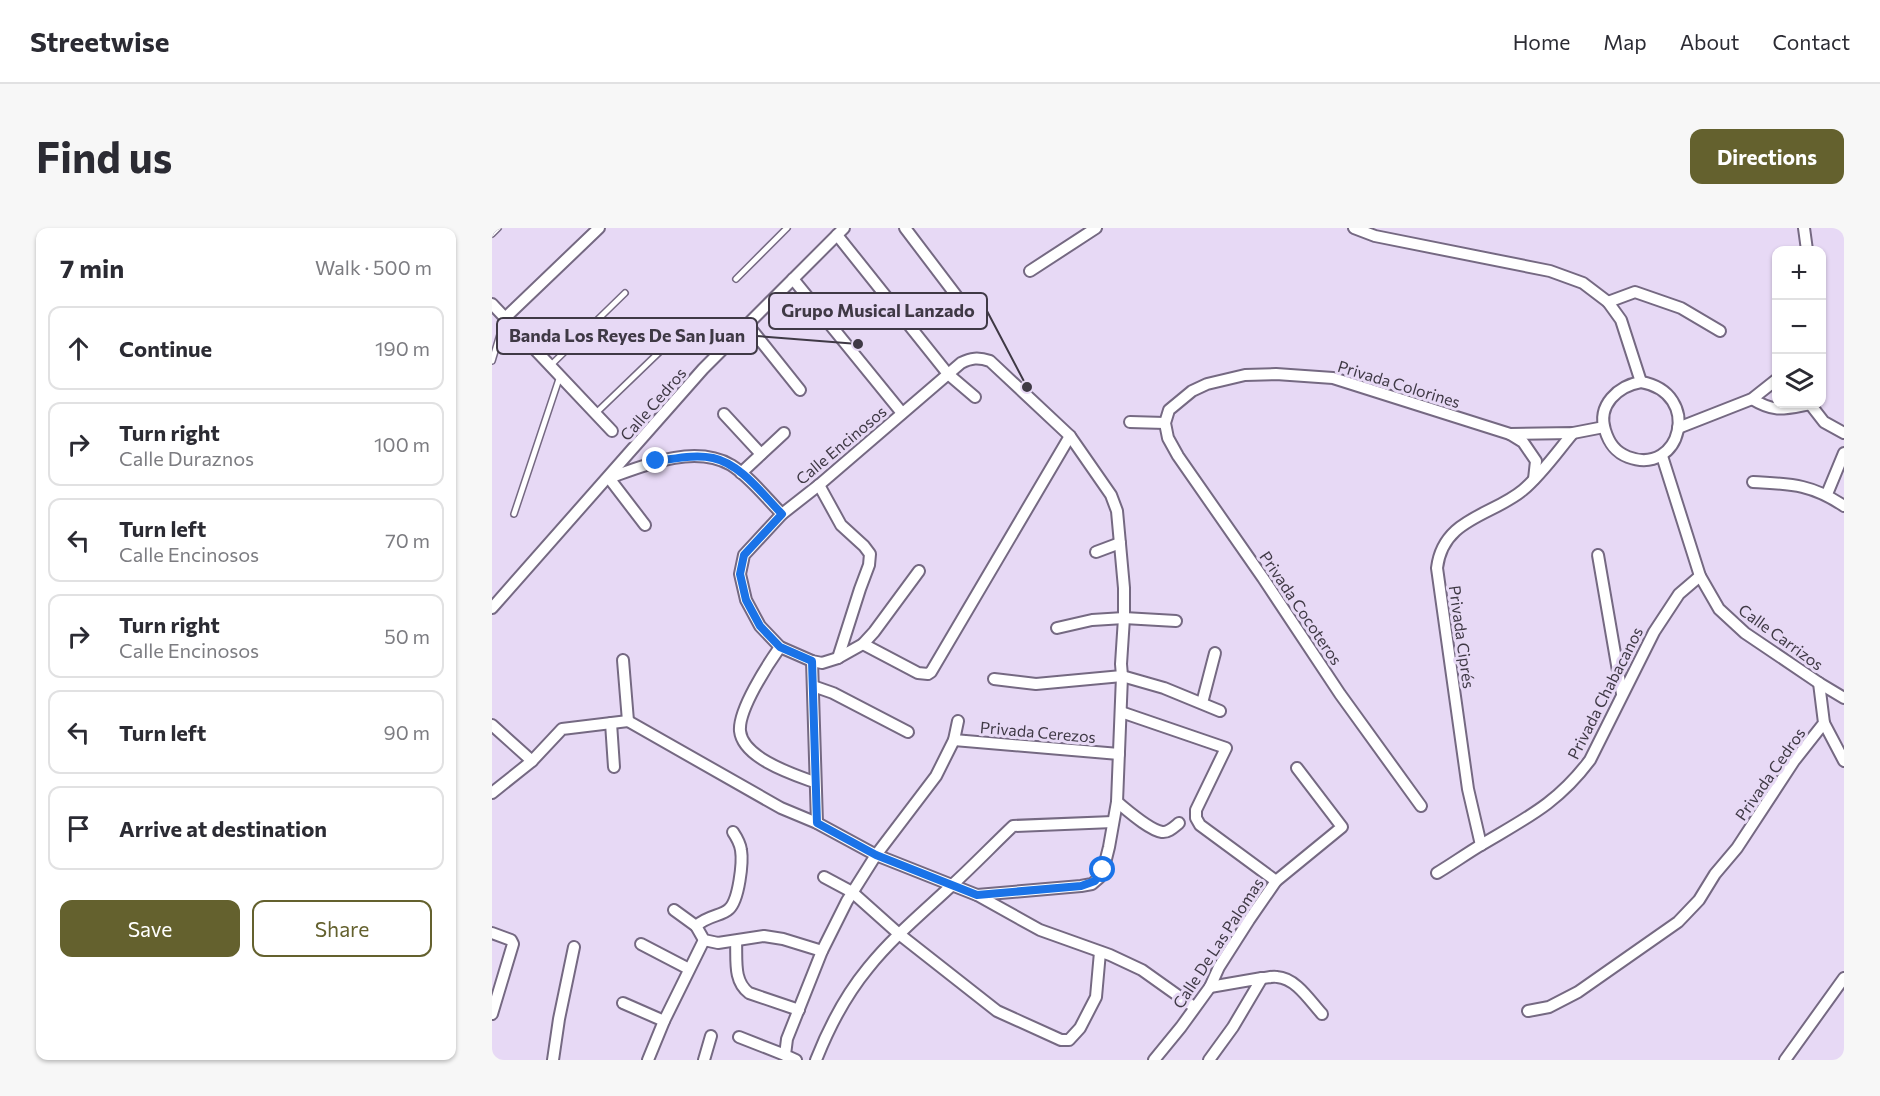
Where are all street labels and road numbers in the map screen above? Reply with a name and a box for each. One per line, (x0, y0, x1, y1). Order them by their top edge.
street label: Privada Colorines (1336, 356, 1463, 411)
street label: Calle Cedros (616, 363, 689, 444)
street label: Calle Encinosos (792, 401, 890, 488)
street label: Privada Cocoteros (1256, 547, 1347, 668)
street label: Privada Ciprés (1446, 584, 1479, 690)
street label: Calle Carrizos (1735, 600, 1827, 674)
street label: Privada Chabacanos (1563, 623, 1646, 762)
street label: Privada Cerezos (979, 717, 1097, 746)
street label: Privada Cedros (1731, 724, 1809, 824)
street label: Calle De Las Palomas (1168, 874, 1267, 1012)

